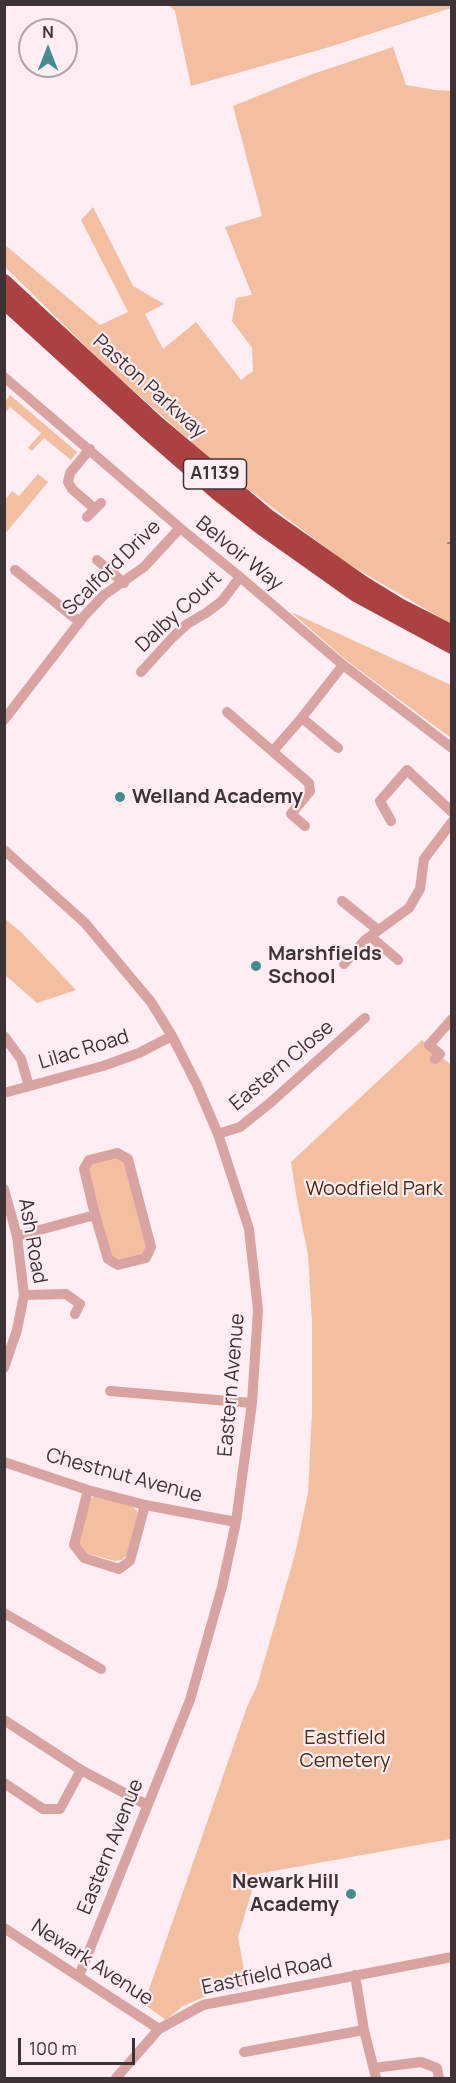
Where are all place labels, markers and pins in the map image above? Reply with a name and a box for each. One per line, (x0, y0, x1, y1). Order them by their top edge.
place label: Welland Academy (132, 785, 303, 809)
marker: Welland Academy (113, 790, 127, 804)
place label: Marshfields School (268, 942, 382, 989)
marker: Marshfields School (249, 959, 263, 973)
place label: Newark Hill Academy (232, 1870, 339, 1917)
marker: Newark Hill Academy (344, 1887, 358, 1901)

